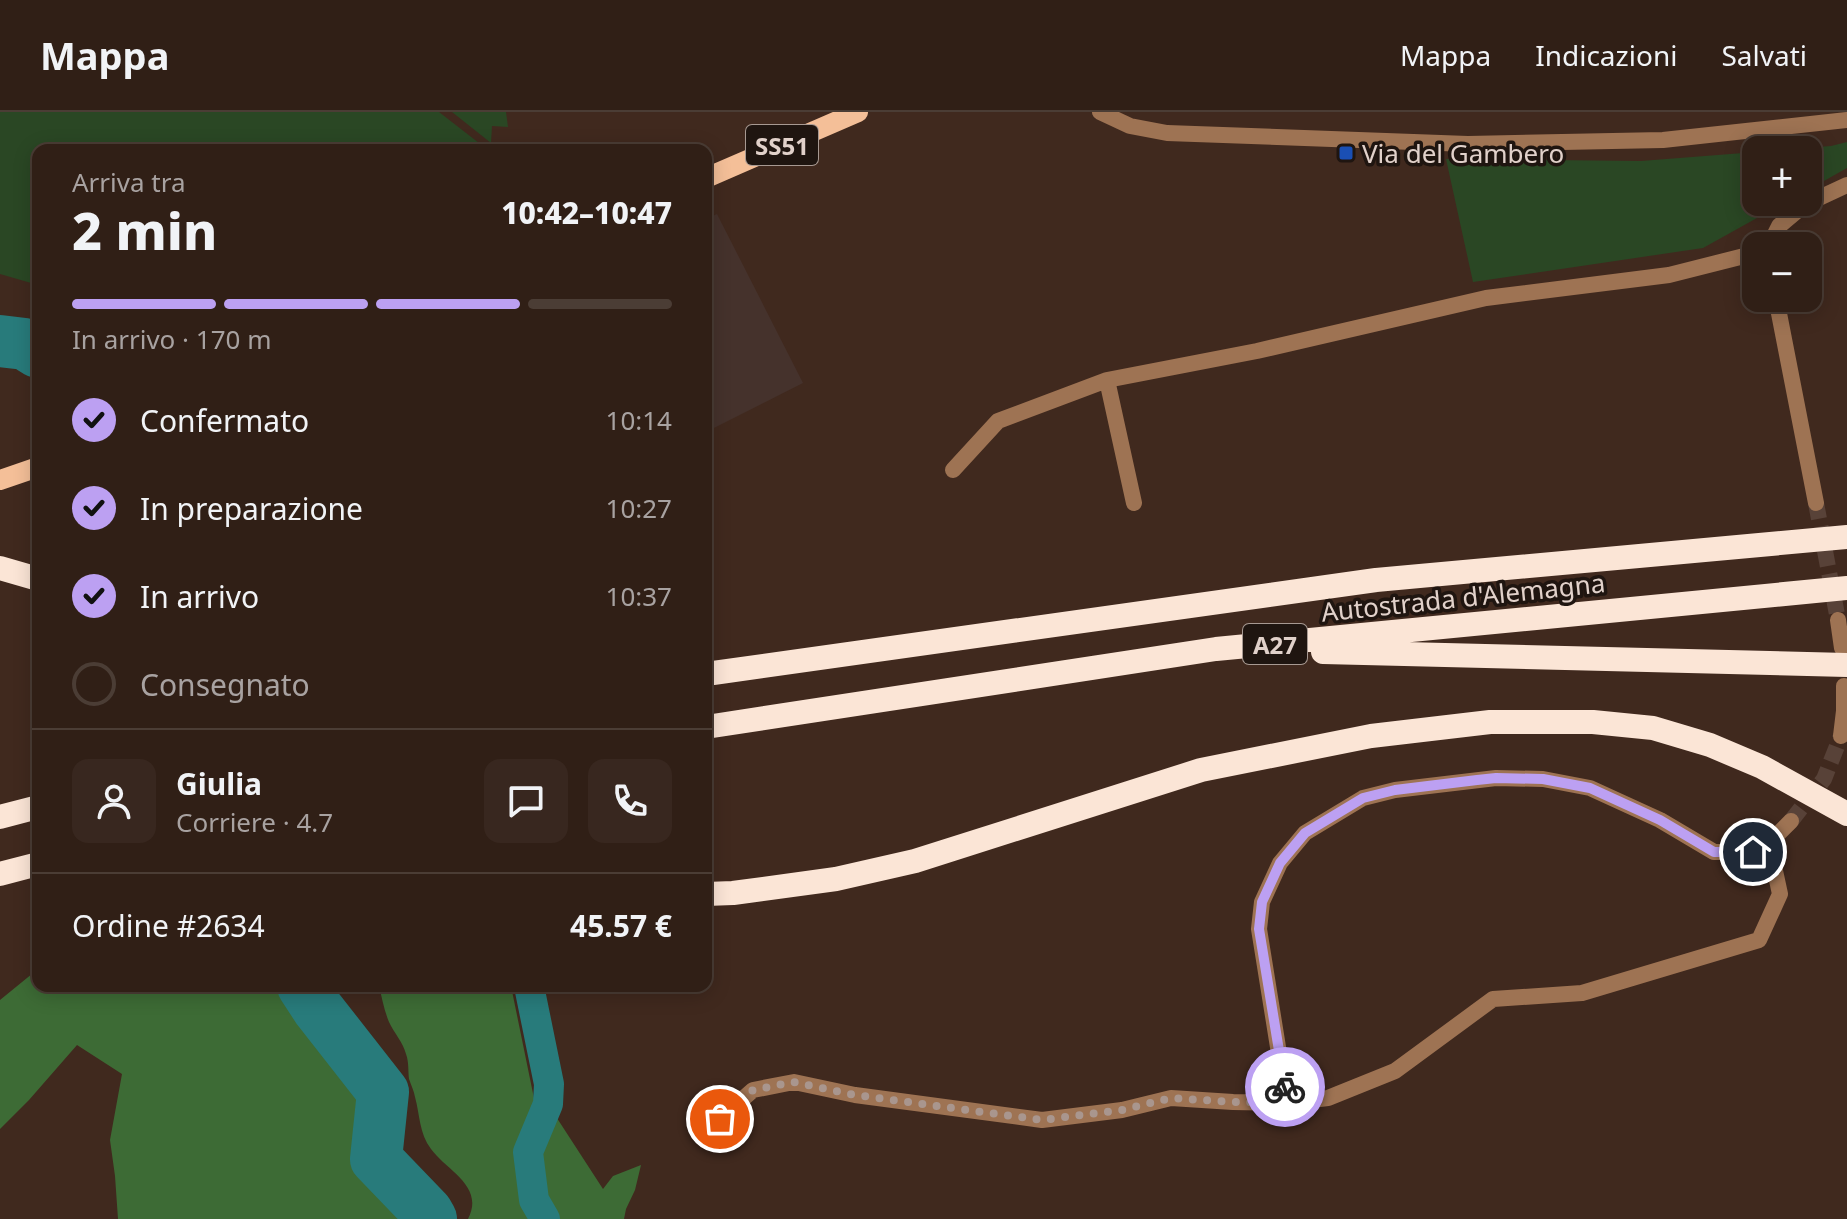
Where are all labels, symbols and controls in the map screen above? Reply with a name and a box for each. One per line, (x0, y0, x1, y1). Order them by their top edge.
text: Mappa (40, 29, 169, 81)
text: Mappa (1400, 36, 1491, 74)
text: Indicazioni (1535, 36, 1677, 74)
text: Salvati (1721, 36, 1807, 74)
road number: SS51 (746, 125, 818, 165)
place label: Via del Gambero (1362, 135, 1564, 171)
map controls (1742, 136, 1822, 312)
button: + (1742, 136, 1822, 216)
marker: Via del Gambero (1337, 144, 1355, 162)
text: Arriva tra (72, 164, 186, 200)
text: 10:42–10:47 (501, 192, 672, 233)
text: 2 min (72, 194, 217, 265)
button: − (1742, 232, 1822, 312)
text: In arrivo · 170 m (72, 321, 272, 357)
icon: check (72, 398, 116, 442)
text: Confermato (140, 400, 309, 441)
text: 10:14 (606, 402, 672, 438)
icon: check (72, 486, 116, 530)
text: In preparazione (140, 488, 363, 529)
text: 10:27 (606, 490, 672, 526)
street label: Autostrada d'Alemagna (1319, 564, 1607, 630)
icon: check (72, 574, 116, 618)
text: In arrivo (140, 576, 259, 617)
text: 10:37 (606, 578, 672, 614)
road number: A27 (1243, 624, 1307, 664)
text: Consegnato (140, 664, 310, 705)
button: person (72, 759, 156, 843)
button: chat (484, 759, 568, 843)
button: phone (588, 759, 672, 843)
text: Giulia (176, 763, 262, 804)
text: Corriere · 4.7 (176, 804, 333, 840)
pin (1719, 818, 1787, 886)
icon: home (1731, 830, 1775, 874)
text: Ordine #2634 (72, 905, 265, 946)
text: 45.57 € (570, 905, 672, 946)
courier (1245, 1047, 1325, 1127)
icon: bike (1263, 1065, 1307, 1109)
pin (686, 1085, 754, 1153)
icon: bag (698, 1097, 742, 1141)

